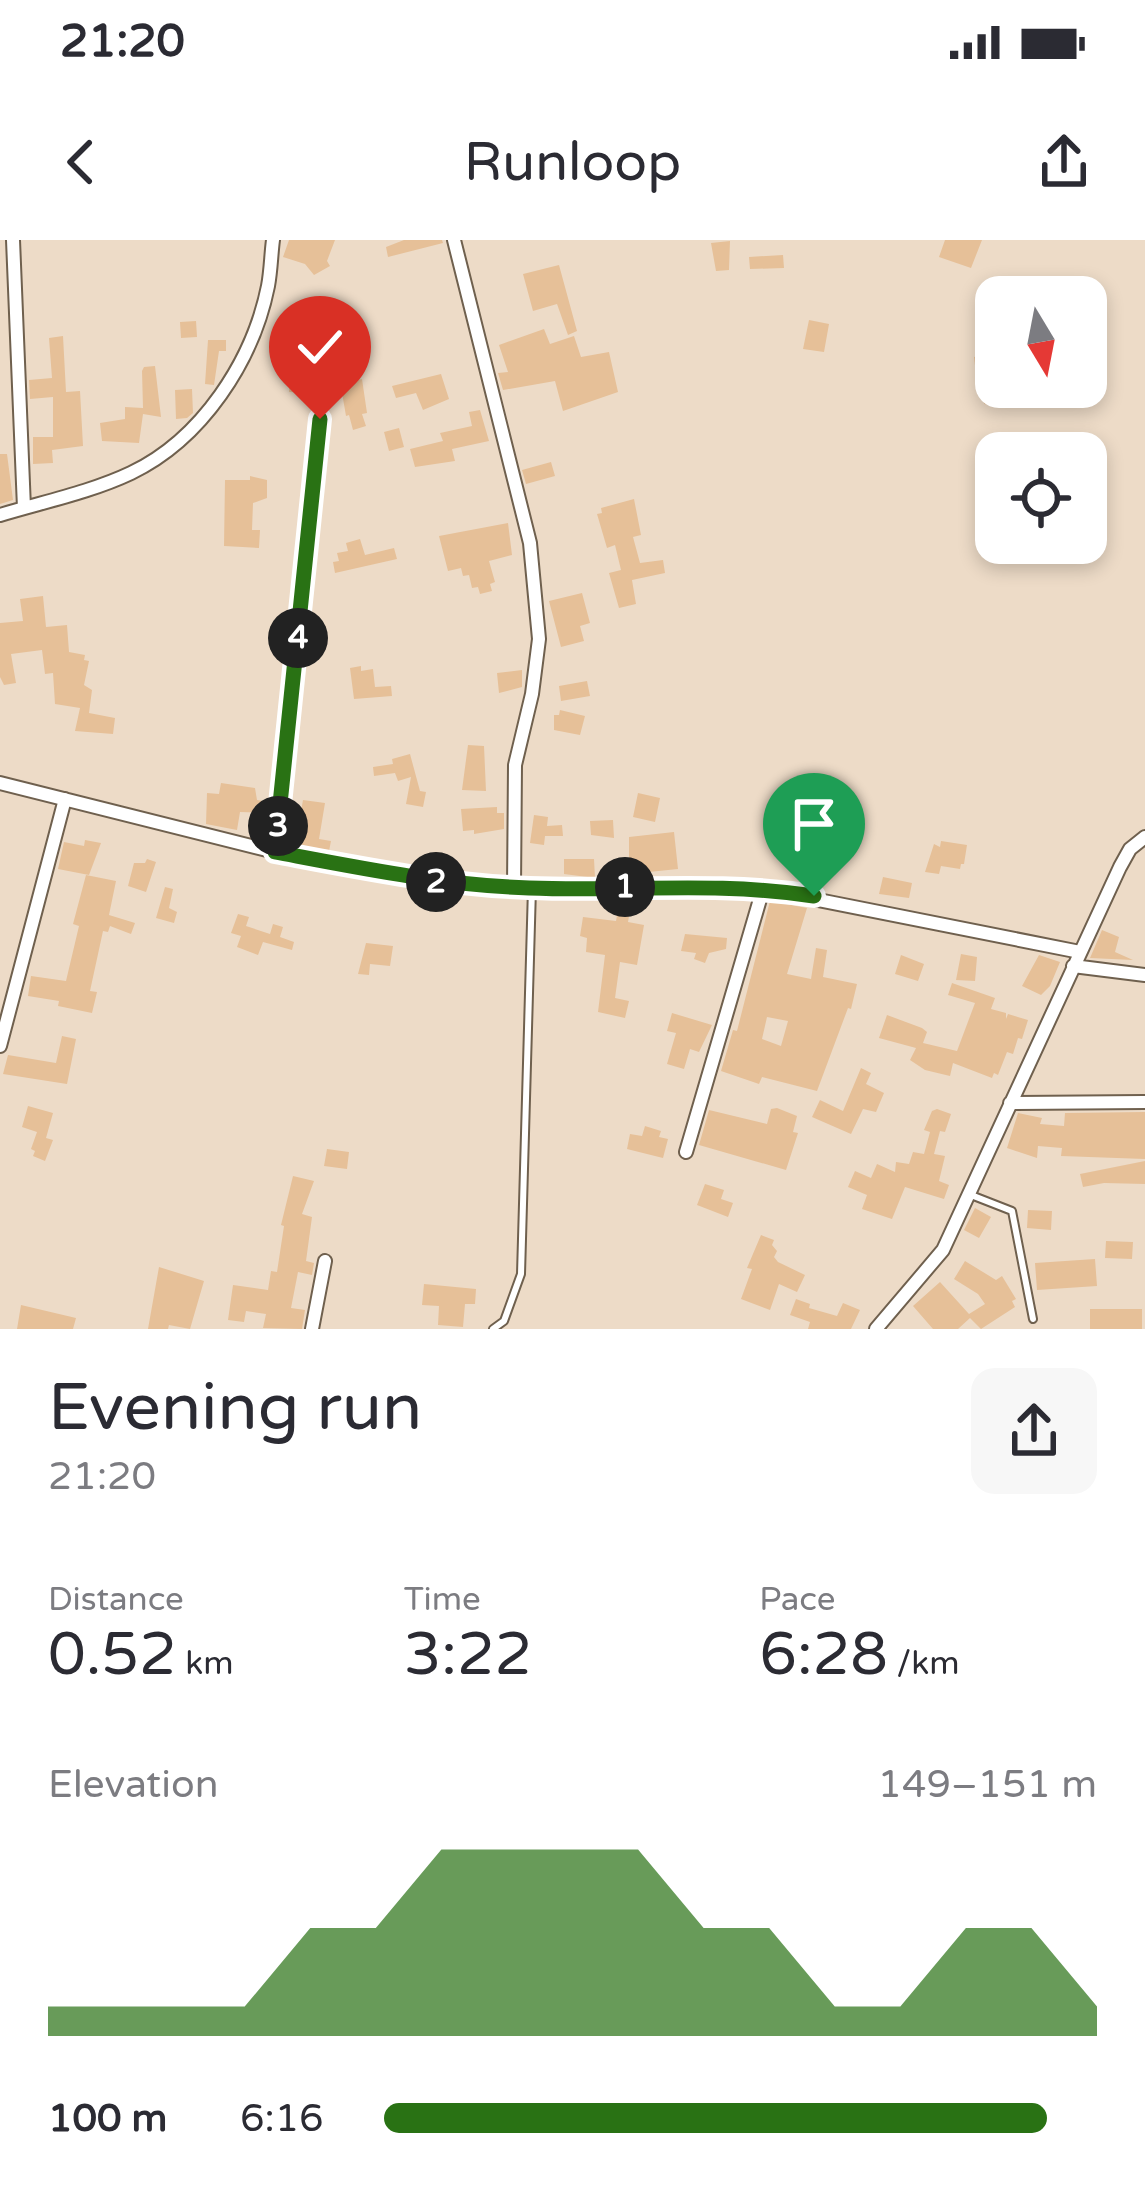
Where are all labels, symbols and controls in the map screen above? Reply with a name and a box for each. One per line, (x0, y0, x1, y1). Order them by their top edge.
text: 21:20 (60, 15, 185, 69)
icon: back (48, 129, 114, 195)
icon: share (1031, 129, 1097, 195)
text: Runloop (464, 130, 681, 195)
north arrow (975, 276, 1107, 408)
map controls (975, 276, 1107, 564)
pin (269, 296, 371, 419)
icon: check (287, 314, 353, 380)
button: locate (975, 432, 1107, 564)
pin: 4 (268, 608, 328, 668)
text: 4 (288, 618, 308, 657)
pin (763, 773, 865, 896)
icon: arrive (781, 791, 847, 857)
pin: 3 (248, 796, 308, 856)
text: 3 (268, 806, 288, 845)
pin: 2 (406, 852, 466, 912)
pin: 1 (595, 857, 655, 917)
text: 2 (426, 862, 446, 901)
text: 1 (615, 867, 635, 906)
text: Evening run (48, 1368, 422, 1448)
button: share (971, 1368, 1097, 1494)
text: 21:20 (48, 1453, 156, 1500)
text: Distance (48, 1580, 184, 1619)
text: Time (404, 1580, 481, 1619)
text: Pace (759, 1580, 835, 1619)
text: 0.52 (48, 1619, 177, 1691)
text: 3:22 (404, 1619, 532, 1691)
text: 6:28 (759, 1619, 888, 1691)
text: km (177, 1644, 234, 1683)
text: /km (888, 1644, 959, 1683)
text: Elevation (48, 1761, 218, 1808)
text: 149–151 m (877, 1761, 1097, 1808)
text: 100 m (48, 2095, 167, 2142)
text: 6:16 (240, 2095, 324, 2142)

